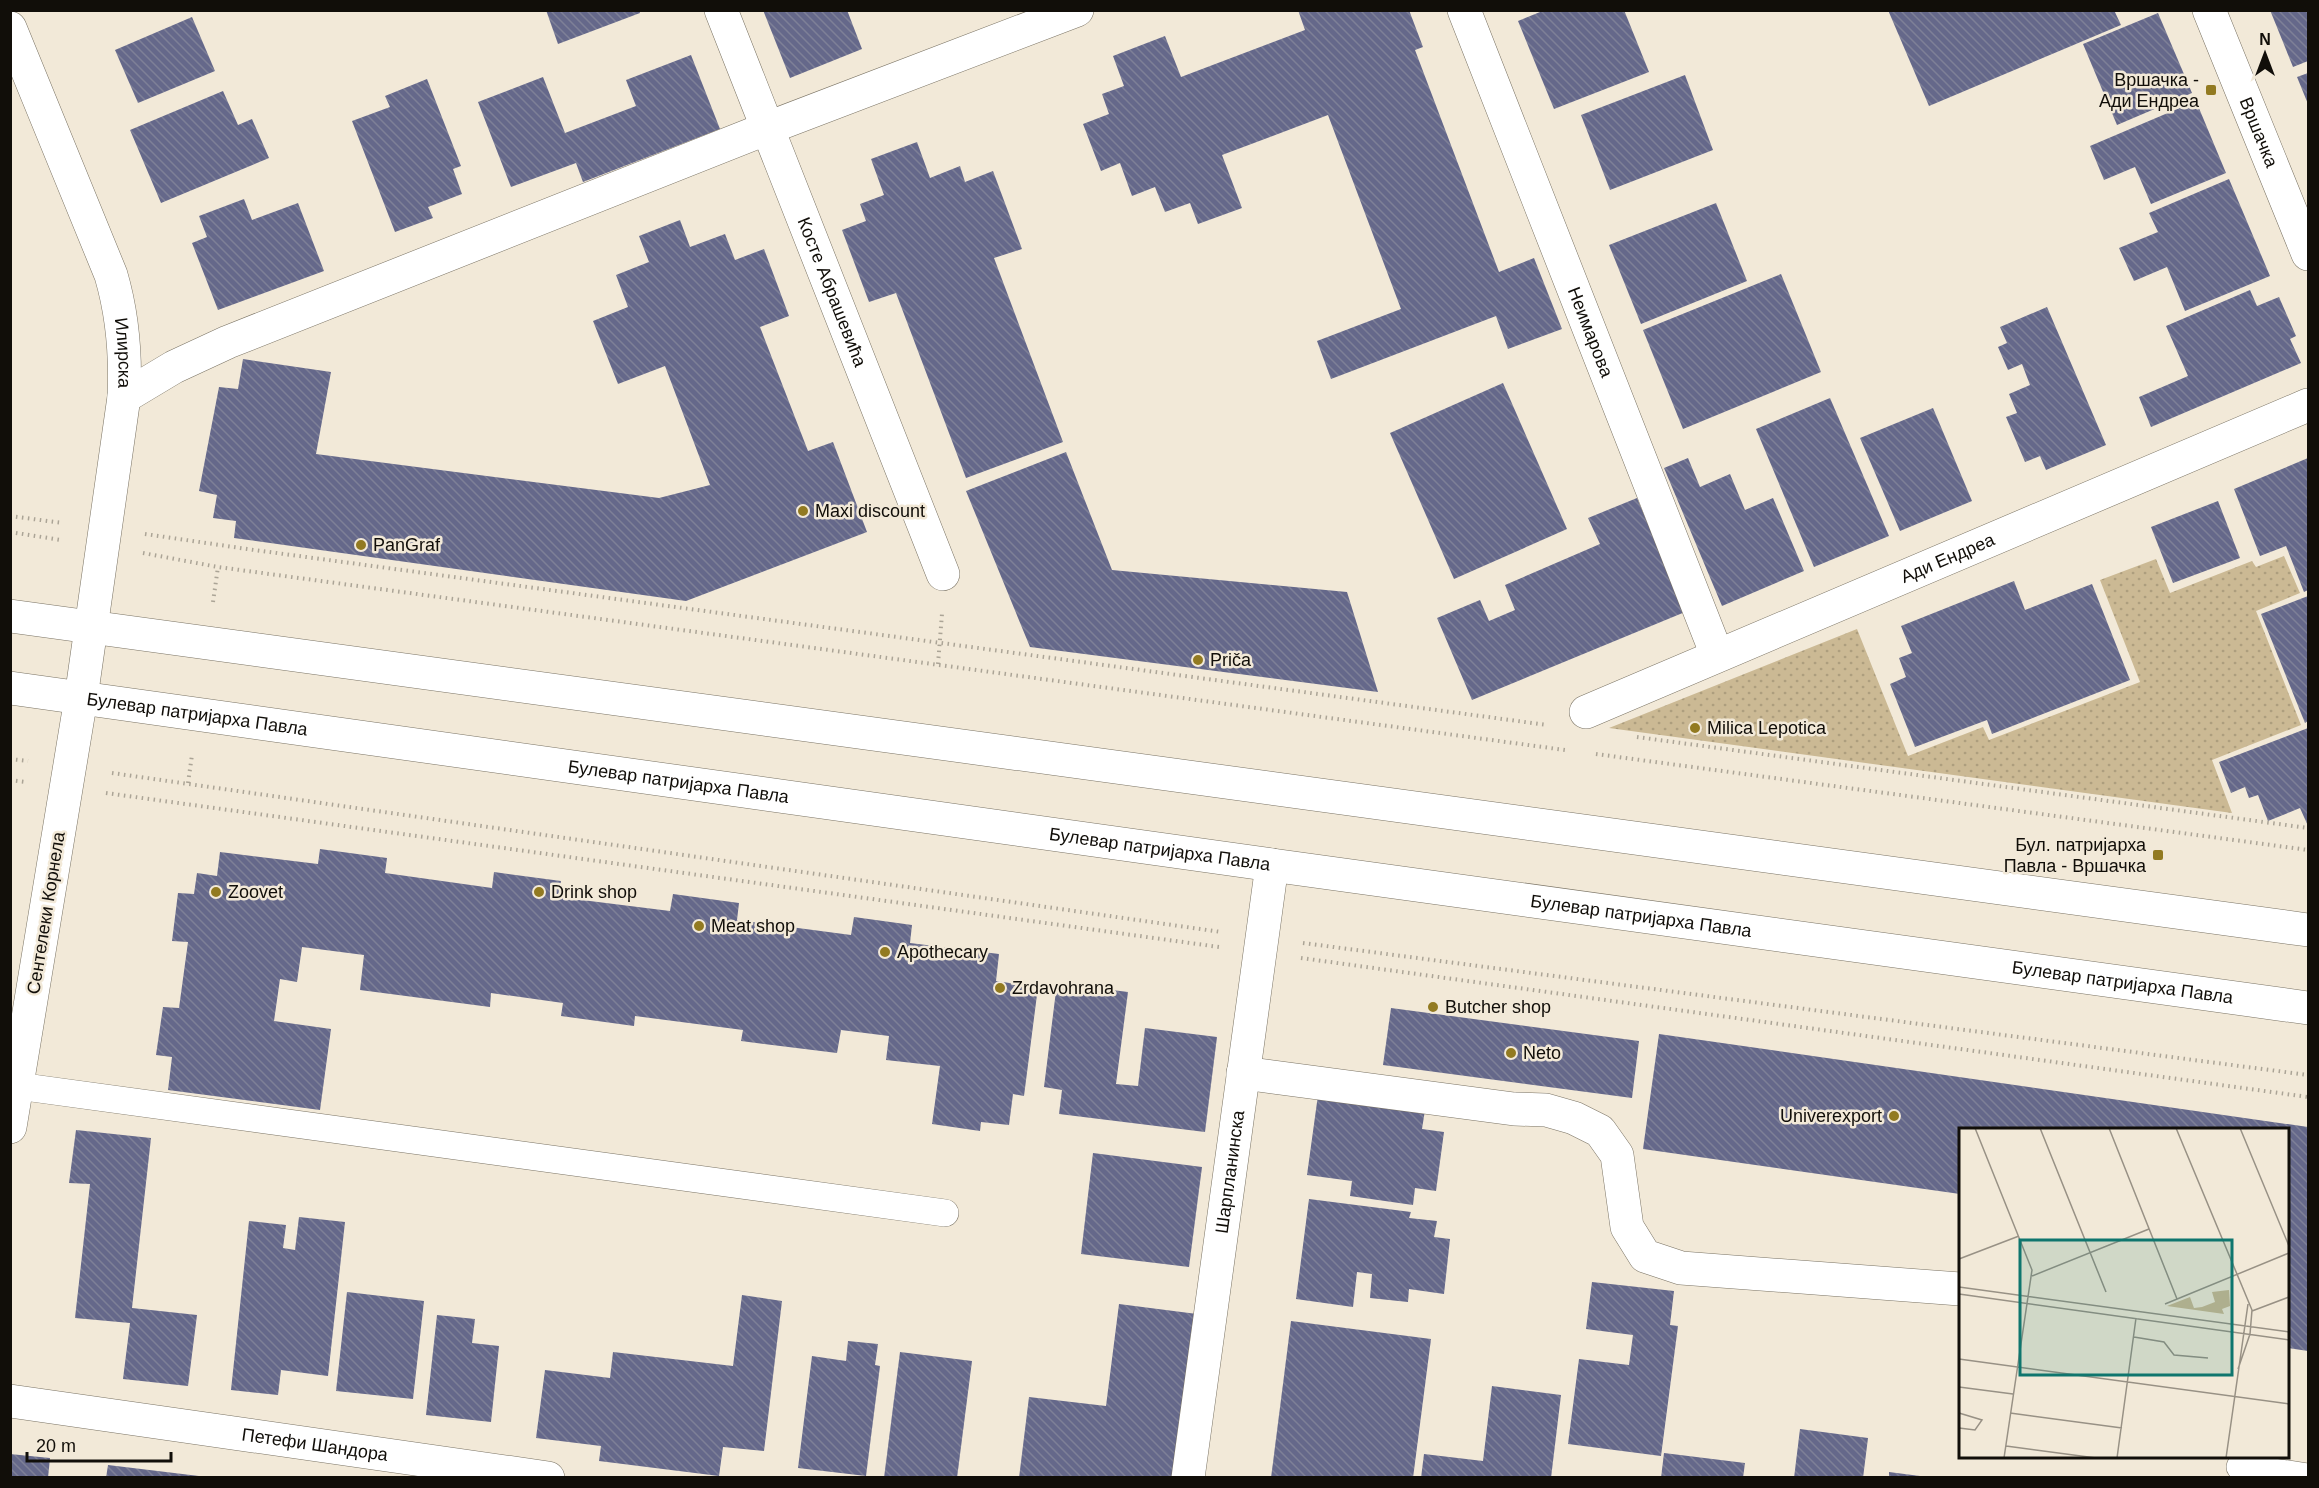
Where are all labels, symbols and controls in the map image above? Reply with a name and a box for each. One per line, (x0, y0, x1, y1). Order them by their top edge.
north arrow (2235, 24, 2295, 84)
text: N (2259, 31, 2271, 48)
place label: Вршачка - Ади Ендреа (2099, 70, 2200, 111)
marker: Вршачка - Ади Ендреа (2204, 83, 2218, 97)
street label: Вршачка (2235, 94, 2282, 171)
street label: Косте Абрашевића (794, 214, 871, 371)
street label: Неимарова (1564, 284, 1617, 381)
street label: Илирска (111, 316, 135, 389)
place label: Maxi discount (815, 501, 925, 521)
marker: Maxi discount (796, 504, 810, 518)
street label: Ади Ендреа (1898, 529, 1999, 587)
place label: PanGraf (373, 535, 441, 555)
marker: PanGraf (354, 538, 368, 552)
place label: Priča (1210, 650, 1252, 670)
marker: Priča (1191, 653, 1205, 667)
street label: Булевар патријарха Павла (85, 689, 310, 740)
place label: Milica Lepotica (1707, 718, 1827, 738)
marker: Milica Lepotica (1688, 721, 1702, 735)
street label: Булевар патријарха Павла (567, 756, 791, 807)
street label: Булевар патријарха Павла (1048, 824, 1273, 875)
street label: Сентелеки Корнела (23, 829, 69, 996)
place label: Бул. патријарха Павла - Вршачка (2004, 835, 2147, 876)
marker: Бул. патријарха Павла - Вршачка (2151, 848, 2165, 862)
place label: Zoovet (228, 882, 283, 902)
place label: Drink shop (551, 882, 637, 902)
marker: Zoovet (209, 885, 223, 899)
marker: Drink shop (532, 885, 546, 899)
street label: Булевар патријарха Павла (1529, 891, 1754, 941)
place label: Meat shop (711, 916, 795, 936)
marker: Meat shop (692, 919, 706, 933)
place label: Apothecary (897, 942, 988, 962)
marker: Apothecary (878, 945, 892, 959)
street label: Булевар патријарха Павла (2011, 957, 2235, 1008)
place label: Zrdavohrana (1012, 978, 1115, 998)
marker: Zrdavohrana (993, 981, 1007, 995)
place label: Butcher shop (1445, 997, 1551, 1017)
marker: Butcher shop (1426, 1000, 1440, 1014)
place label: Neto (1523, 1043, 1561, 1063)
marker: Neto (1504, 1046, 1518, 1060)
place label: Univerexport (1780, 1106, 1882, 1126)
street label: Шарпланинска (1212, 1108, 1248, 1235)
marker: Univerexport (1887, 1109, 1901, 1123)
inset map (1959, 1128, 2289, 1458)
street label: Петефи Шандора (241, 1424, 390, 1465)
scale bar (27, 1425, 171, 1463)
text: 20 m (36, 1436, 76, 1456)

